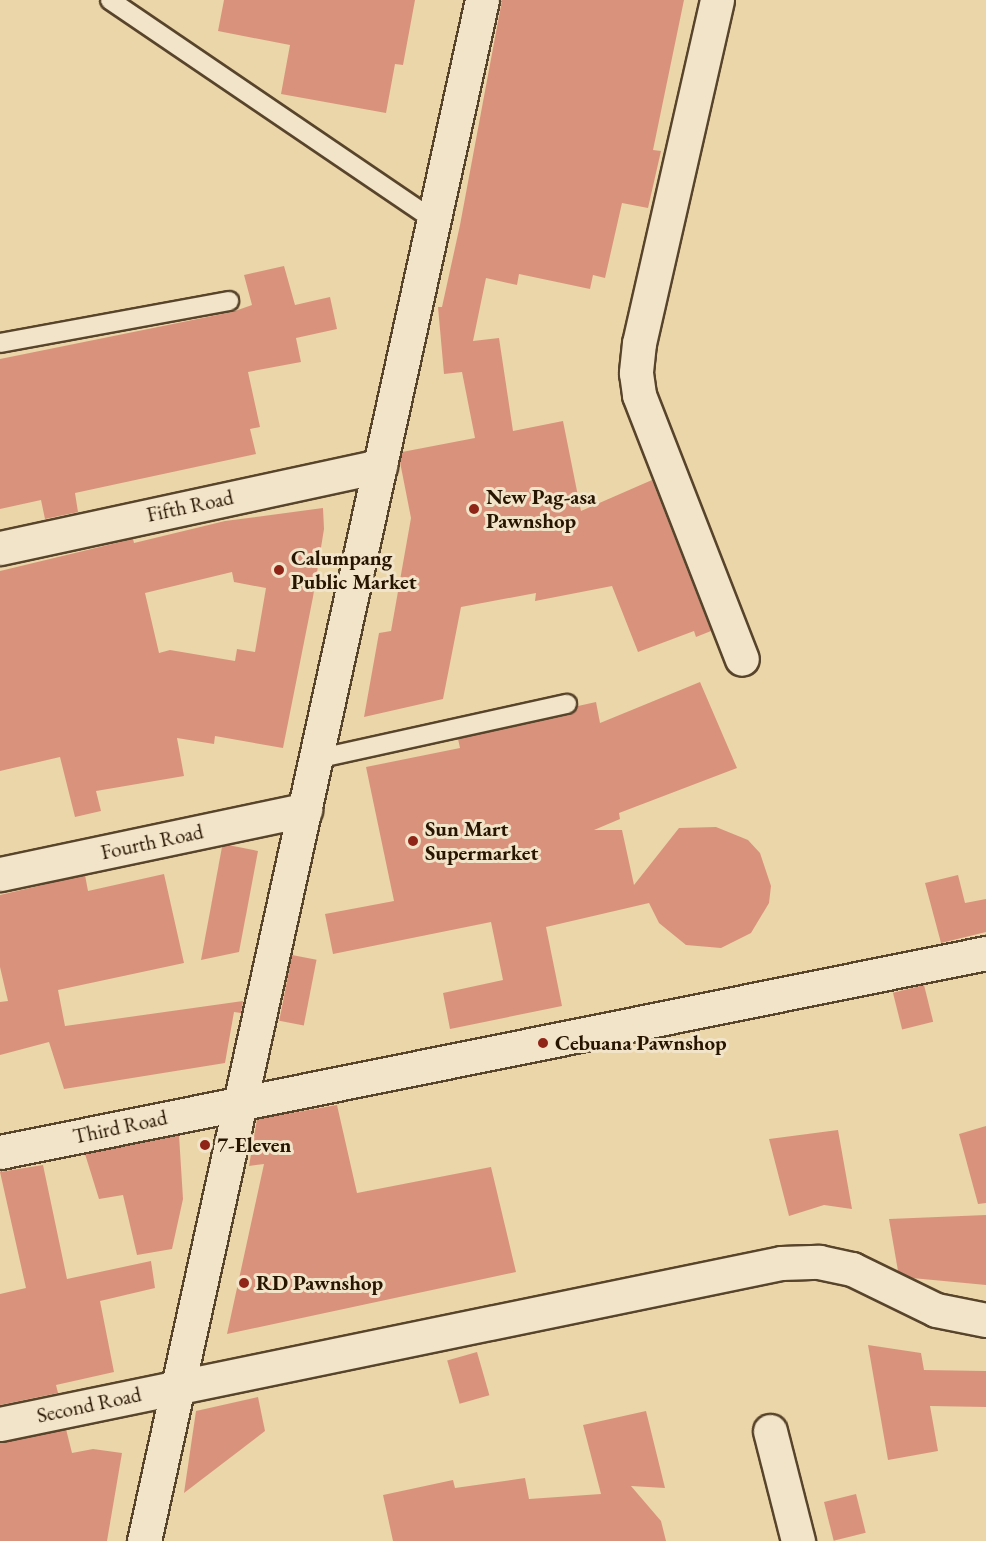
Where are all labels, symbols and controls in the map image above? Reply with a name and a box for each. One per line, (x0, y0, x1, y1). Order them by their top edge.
place label: New Pag-asa Pawnshop (486, 484, 596, 534)
street label: Fifth Road (144, 485, 236, 527)
marker: New Pag-asa Pawnshop (467, 502, 481, 516)
place label: Calumpang Public Market (291, 545, 417, 595)
marker: Calumpang Public Market (272, 563, 286, 577)
place label: Sun Mart Supermarket (425, 816, 538, 866)
street label: Fourth Road (98, 819, 206, 865)
marker: Sun Mart Supermarket (406, 834, 420, 848)
place label: Cebuana Pawnshop (555, 1030, 727, 1056)
marker: Cebuana Pawnshop (536, 1036, 550, 1050)
street label: Third Road (71, 1105, 169, 1149)
place label: 7-Eleven (217, 1132, 291, 1158)
marker: 7-Eleven (198, 1138, 212, 1152)
place label: RD Pawnshop (256, 1270, 383, 1296)
marker: RD Pawnshop (237, 1276, 251, 1290)
street label: Second Road (34, 1382, 144, 1428)

